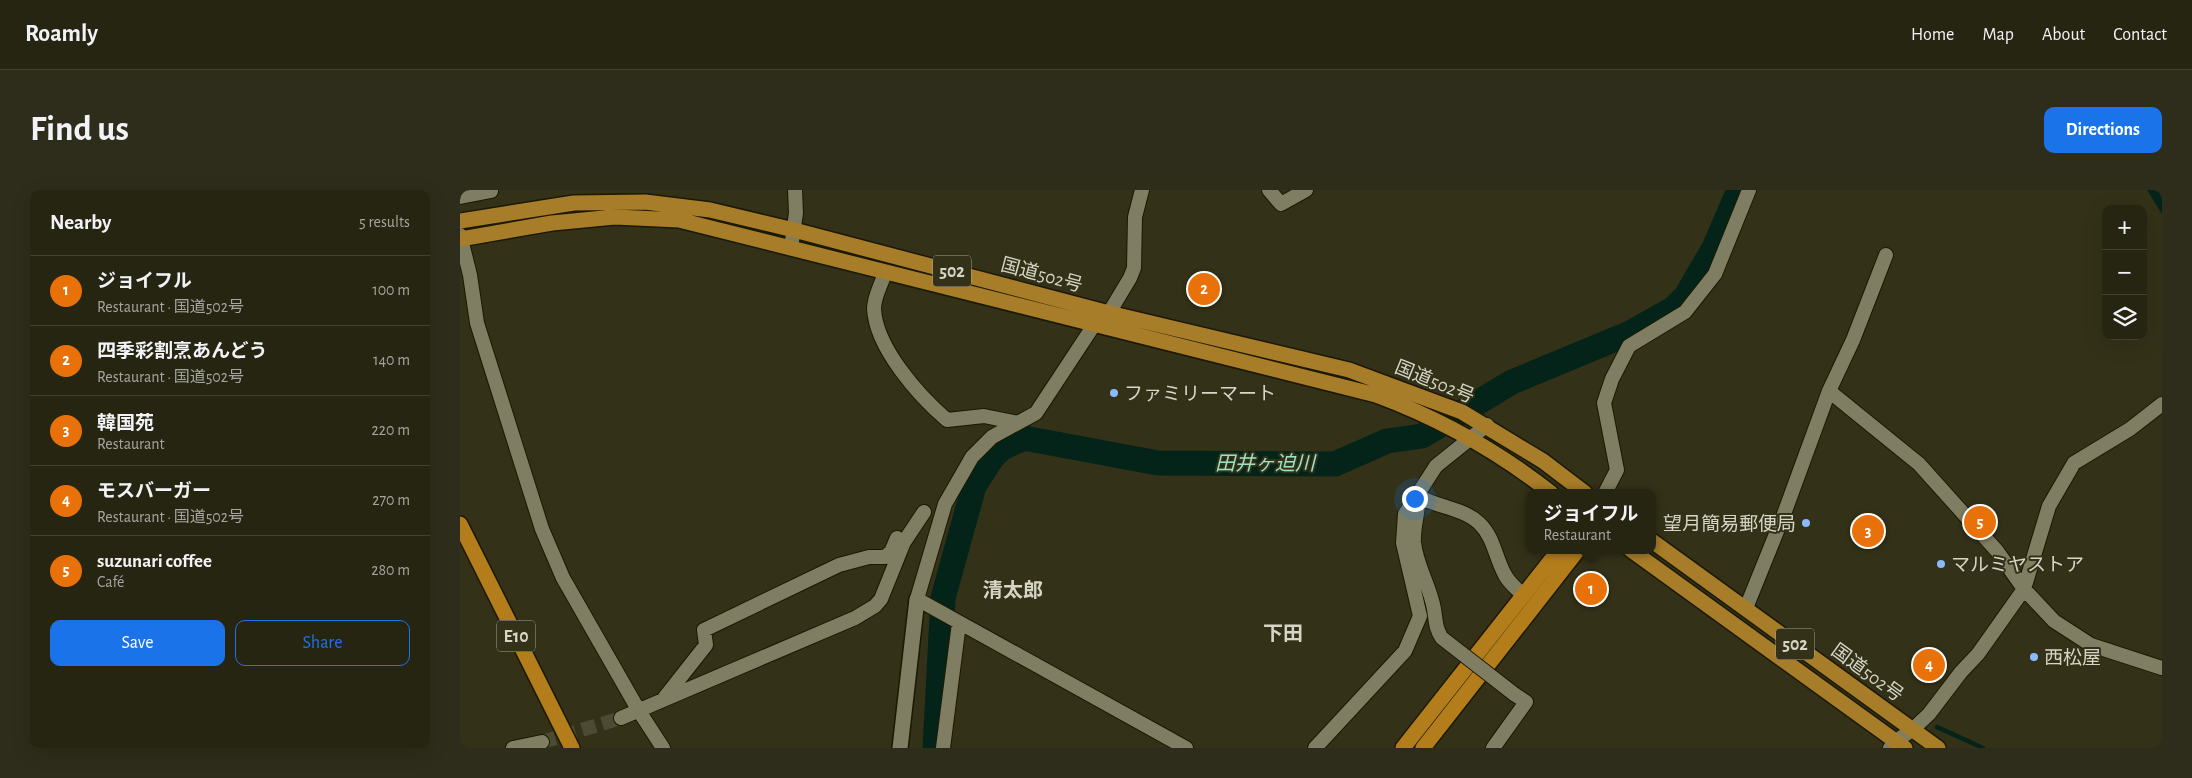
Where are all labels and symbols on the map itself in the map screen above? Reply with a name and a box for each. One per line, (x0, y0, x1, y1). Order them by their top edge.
street label: 国道502号 (999, 254, 1085, 295)
road number: 502 (933, 256, 971, 286)
pin: 2 (1188, 270, 1220, 308)
street label: 国道502号 (1392, 357, 1477, 407)
place label: ファミリーマート (1124, 385, 1276, 404)
marker: ファミリーマート (1108, 387, 1120, 399)
water label: 田井ヶ迫川 (1215, 453, 1317, 474)
your location (1402, 486, 1428, 512)
pin: 5 (1964, 503, 1996, 541)
pin: 3 (1852, 512, 1884, 550)
place label: 望月簡易郵便局 (1663, 513, 1796, 534)
marker: 望月簡易郵便局 (1800, 517, 1812, 529)
place label: マルミヤストア (1951, 555, 2084, 575)
marker: マルミヤストア (1935, 558, 1947, 570)
pin: 1 (1575, 570, 1607, 608)
district label: 清太郎 (983, 580, 1043, 601)
road number: E10 (497, 621, 535, 652)
district label: 下田 (1263, 624, 1303, 644)
road number: 502 (1776, 628, 1814, 659)
street label: 国道502号 (1828, 640, 1907, 705)
pin: 4 (1913, 646, 1945, 684)
place label: 西松屋 (2044, 647, 2101, 668)
marker: 西松屋 (2028, 651, 2040, 663)

